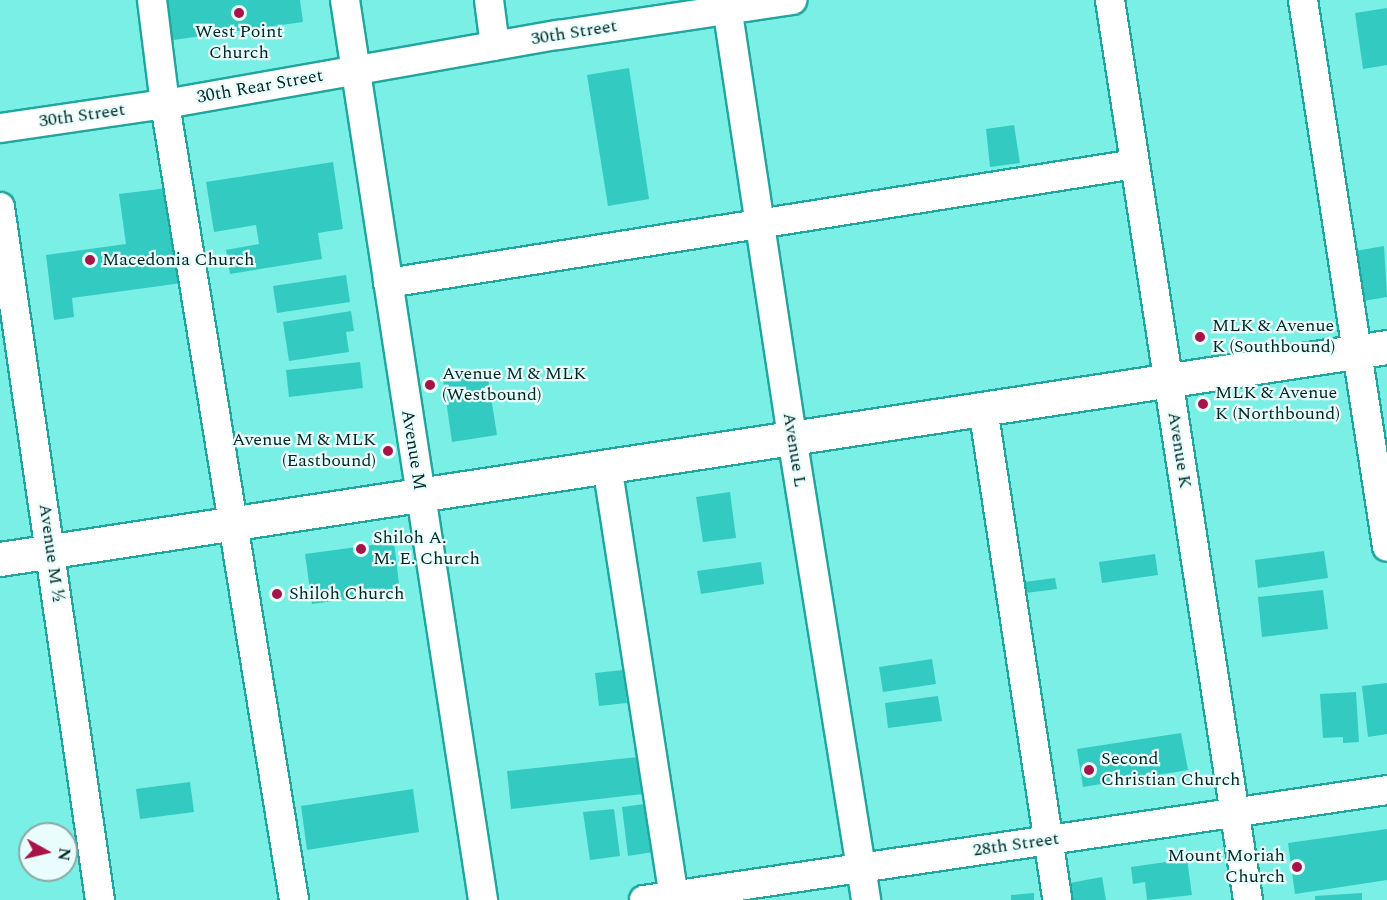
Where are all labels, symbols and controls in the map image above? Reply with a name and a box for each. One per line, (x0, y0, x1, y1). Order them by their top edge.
marker: West Point Church (232, 6, 246, 20)
street label: 30th Street (530, 16, 618, 50)
place label: West Point Church (195, 22, 283, 64)
street label: 30th Rear Street (195, 65, 325, 109)
street label: 30th Street (38, 99, 126, 133)
place label: Macedonia Church (102, 249, 254, 271)
marker: Macedonia Church (83, 253, 97, 267)
place label: MLK & Avenue K (Southbound) (1212, 316, 1335, 358)
marker: MLK & Avenue K (Southbound) (1193, 330, 1207, 344)
place label: Avenue M & MLK (Westbound) (442, 364, 586, 406)
marker: Avenue M & MLK (Westbound) (423, 378, 437, 392)
place label: MLK & Avenue K (Northbound) (1215, 383, 1340, 426)
marker: MLK & Avenue K (Northbound) (1196, 397, 1210, 411)
street label: Avenue M (396, 408, 430, 492)
street label: Avenue K (1162, 410, 1196, 490)
street label: Avenue L (777, 411, 811, 489)
place label: Avenue M & MLK (Eastbound) (232, 430, 376, 472)
marker: Avenue M & MLK (Eastbound) (381, 444, 395, 458)
street label: Avenue M ½ (33, 502, 69, 604)
place label: Shiloh A. M. E. Church (373, 528, 480, 570)
marker: Shiloh A. M. E. Church (354, 542, 368, 556)
place label: Shiloh Church (289, 583, 404, 605)
marker: Shiloh Church (270, 587, 284, 601)
place label: Second Christian Church (1101, 749, 1241, 792)
marker: Second Christian Church (1082, 763, 1096, 777)
north arrow (18, 822, 78, 882)
street label: 28th Street (972, 828, 1060, 862)
text: N (51, 846, 77, 862)
place label: Mount Moriah Church (1168, 846, 1285, 888)
marker: Mount Moriah Church (1290, 860, 1304, 874)

